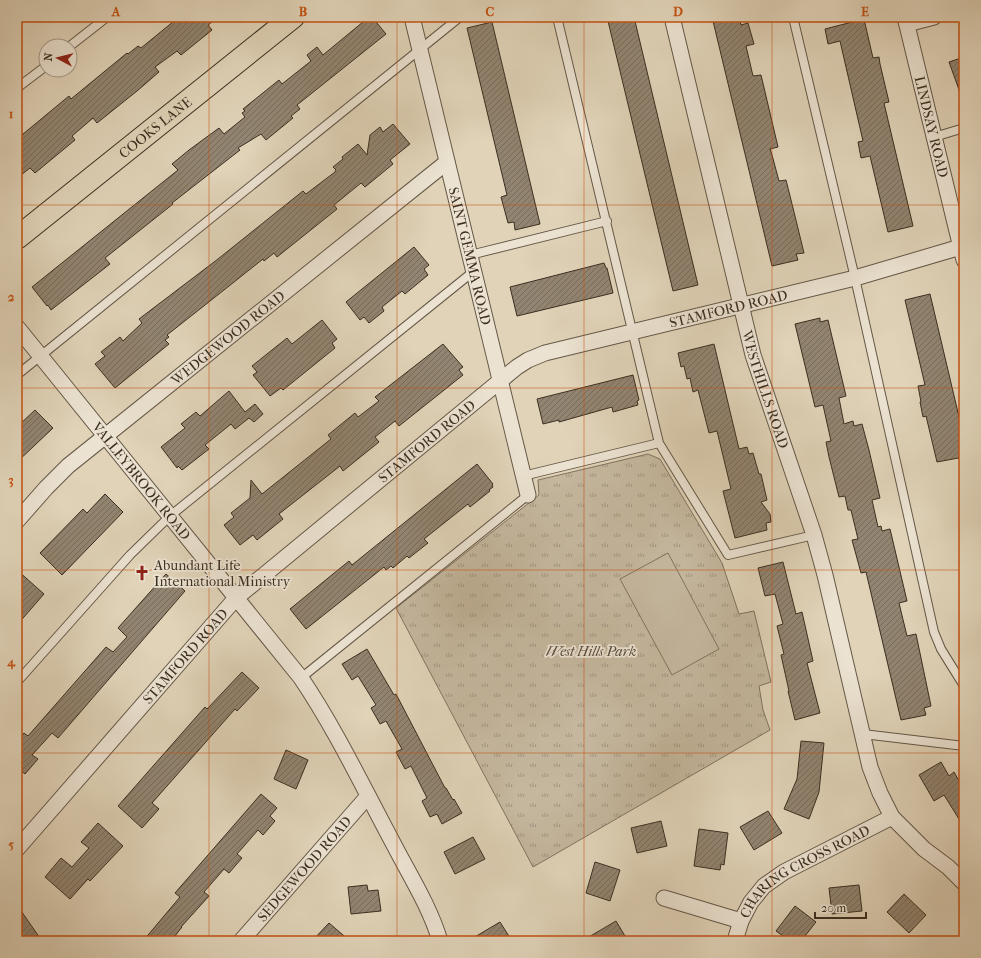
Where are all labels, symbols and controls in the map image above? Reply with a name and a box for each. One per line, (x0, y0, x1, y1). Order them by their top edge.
text: A (111, 4, 121, 19)
text: B (299, 4, 308, 19)
text: C (486, 4, 495, 19)
text: D (673, 4, 683, 19)
text: E (861, 4, 869, 19)
north arrow (38, 38, 78, 78)
text: N (42, 51, 56, 62)
street label: LINDSAY ROAD (911, 74, 952, 180)
street label: COOKS LANE (116, 93, 196, 162)
text: 1 (9, 106, 14, 121)
street label: SAINT GEMMA ROAD (445, 185, 495, 327)
street label: WEDGEWOOD ROAD (167, 287, 289, 389)
street label: STAMFORD ROAD (668, 287, 790, 332)
text: 2 (8, 289, 15, 304)
street label: WESTHILLS ROAD (738, 328, 792, 451)
street label: STAMFORD ROAD (375, 396, 479, 487)
street label: VALLEYBROOK ROAD (88, 418, 194, 544)
text: 3 (8, 472, 14, 488)
place label: Abundant Life International Ministry (153, 557, 291, 590)
church icon: Abundant Life International Ministry (133, 564, 151, 582)
street label: STAMFORD ROAD (140, 605, 232, 708)
park label: West Hills Park (546, 643, 636, 660)
text: 4 (6, 654, 16, 670)
street label: SEDGEWOOD ROAD (254, 813, 356, 925)
street label: CHARING CROSS ROAD (736, 822, 873, 921)
text: 5 (8, 837, 14, 852)
scale bar (815, 894, 866, 920)
text: 20 m (821, 901, 846, 915)

